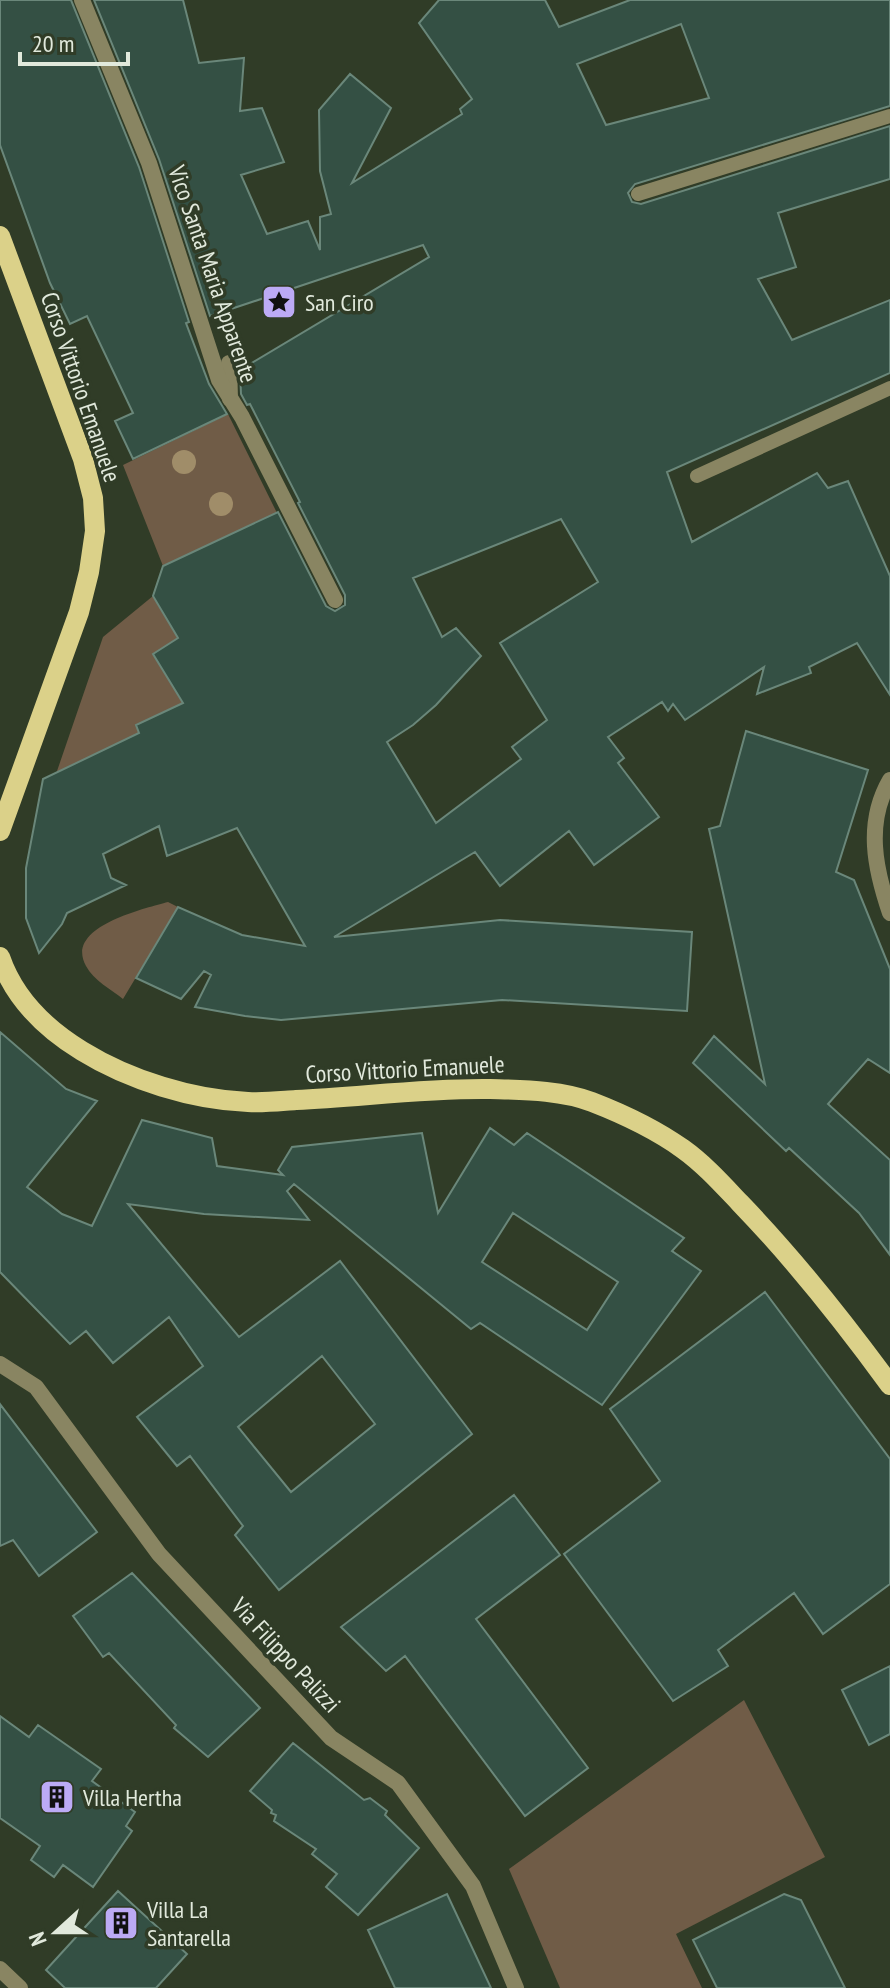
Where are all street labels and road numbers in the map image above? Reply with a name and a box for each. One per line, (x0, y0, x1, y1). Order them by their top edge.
street label: Vico Santa Maria Apparente (161, 160, 265, 387)
street label: Corso Vittorio Emanuele (34, 288, 128, 486)
street label: Corso Vittorio Emanuele (305, 1048, 505, 1090)
street label: Via Filippo Palizzi (224, 1590, 347, 1719)

